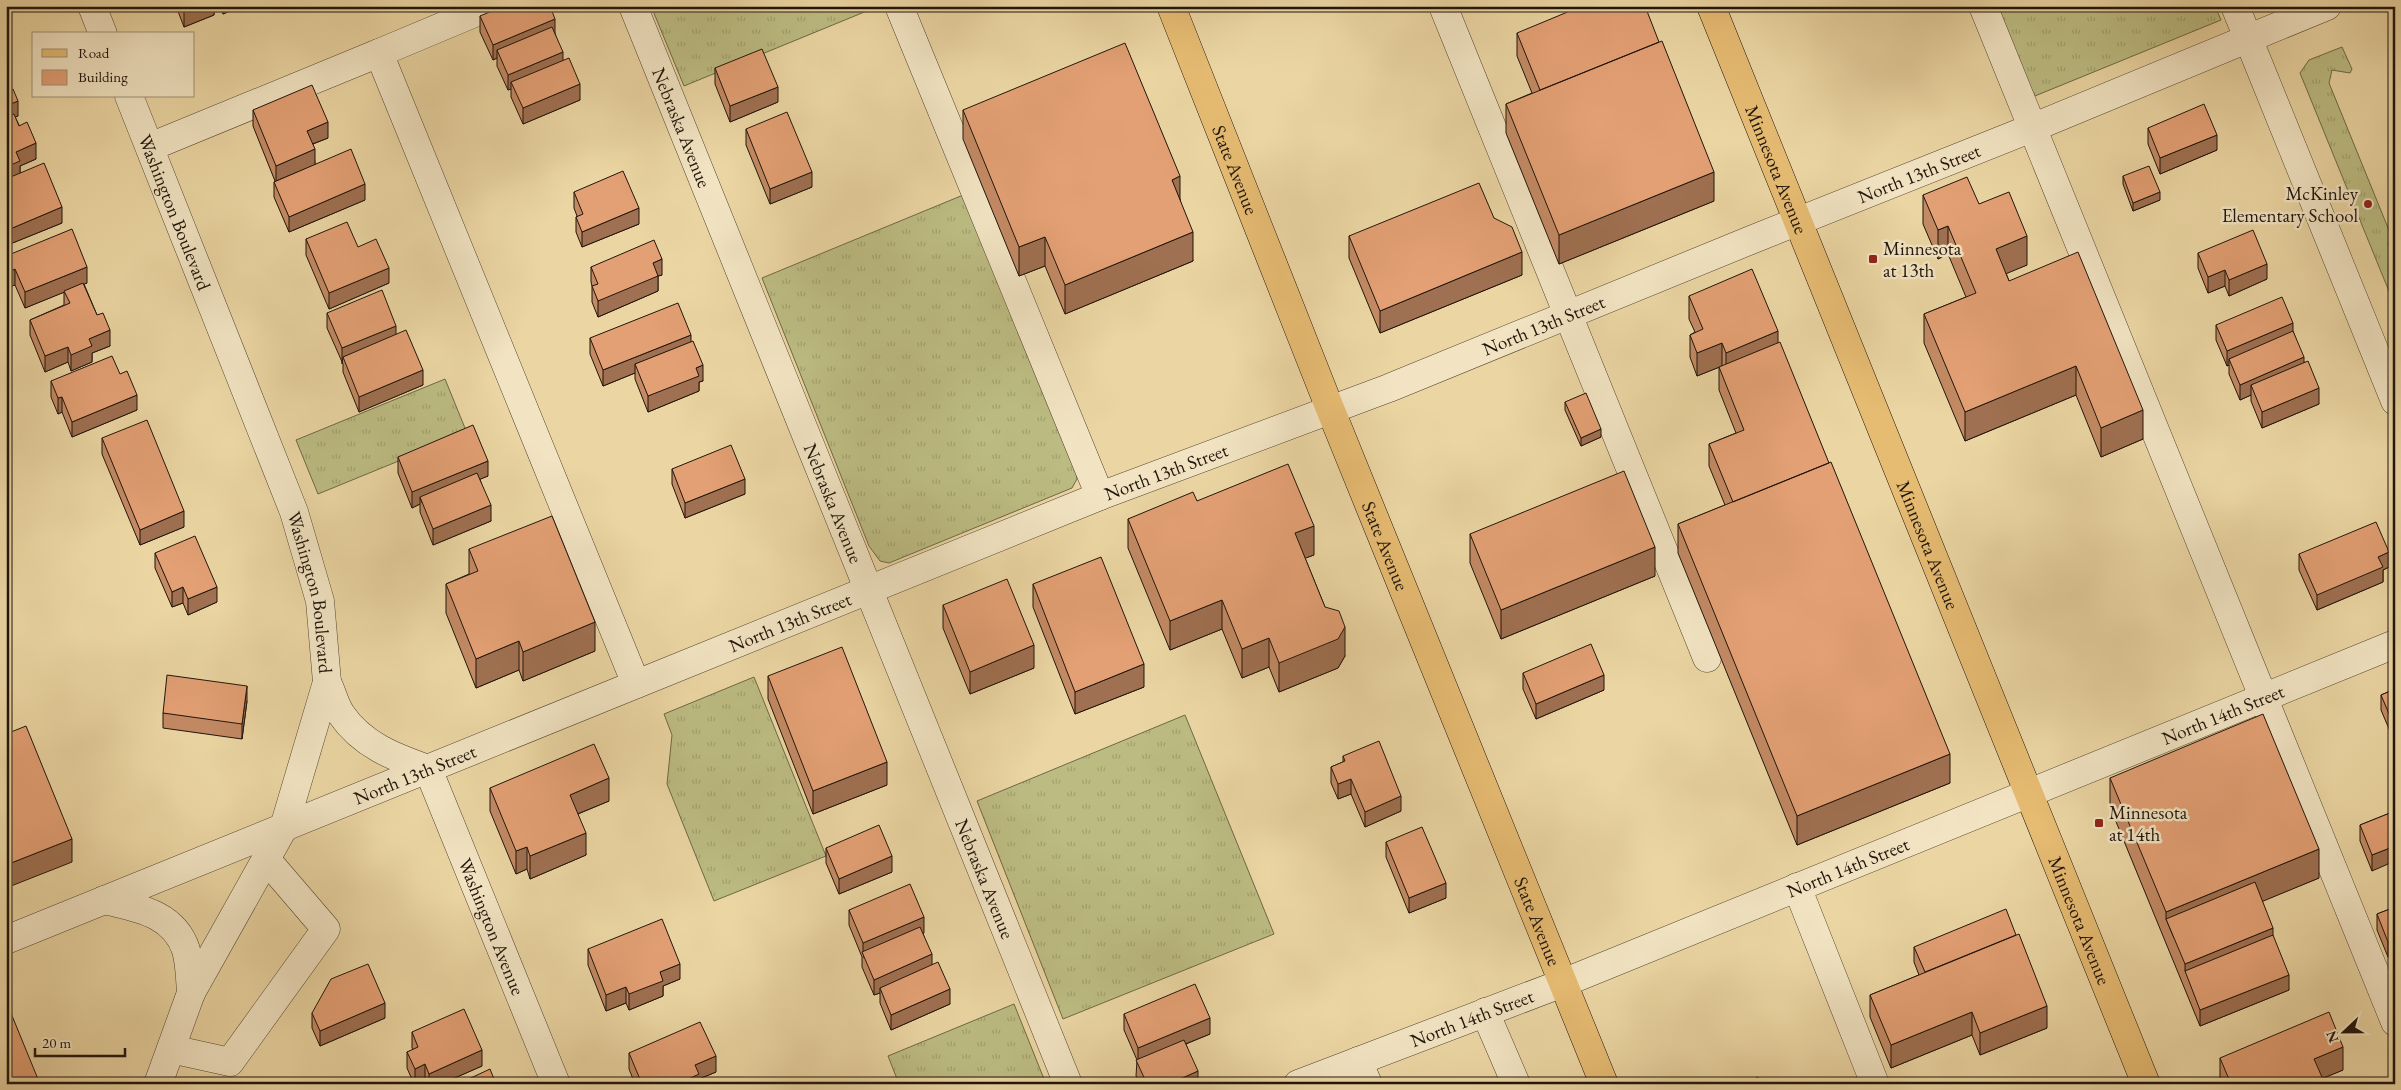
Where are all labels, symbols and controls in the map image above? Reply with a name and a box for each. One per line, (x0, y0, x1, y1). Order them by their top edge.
legend (32, 32, 195, 98)
text: Road (78, 43, 110, 62)
street label: Nebraska Avenue (647, 64, 717, 191)
text: Building (78, 67, 128, 86)
street label: Minnesota Avenue (1740, 101, 1814, 237)
street label: State Avenue (1207, 121, 1265, 218)
street label: Washington Boulevard (133, 131, 217, 294)
street label: North 13th Street (1854, 137, 1984, 209)
place label: McKinley Elementary School (2222, 181, 2359, 228)
marker: McKinley Elementary School (2362, 198, 2374, 210)
place label: Minnesota at 13th (1883, 236, 1962, 283)
marker: Minnesota at 13th (1867, 253, 1879, 265)
street label: North 13th Street (1478, 289, 1608, 361)
street label: North 13th Street (1101, 437, 1231, 506)
street label: Nebraska Avenue (798, 439, 869, 567)
street label: Minnesota Avenue (1891, 477, 1966, 613)
street label: State Avenue (1356, 498, 1415, 594)
street label: Washington Boulevard (282, 508, 339, 675)
street label: North 13th Street (725, 586, 855, 658)
street label: North 14th Street (2158, 678, 2288, 750)
street label: North 13th Street (350, 738, 480, 810)
place label: Minnesota at 14th (2109, 800, 2188, 847)
street label: Nebraska Avenue (950, 815, 1021, 942)
marker: Minnesota at 14th (2093, 817, 2105, 829)
street label: North 14th Street (1783, 831, 1913, 903)
street label: Minnesota Avenue (2043, 852, 2117, 988)
street label: Washington Avenue (453, 854, 531, 999)
street label: State Avenue (1509, 873, 1567, 970)
street label: North 14th Street (1407, 983, 1537, 1053)
north arrow (2318, 1008, 2368, 1058)
scale bar (35, 1025, 125, 1057)
text: N (2321, 1028, 2342, 1045)
text: 20 m (42, 1033, 71, 1052)

